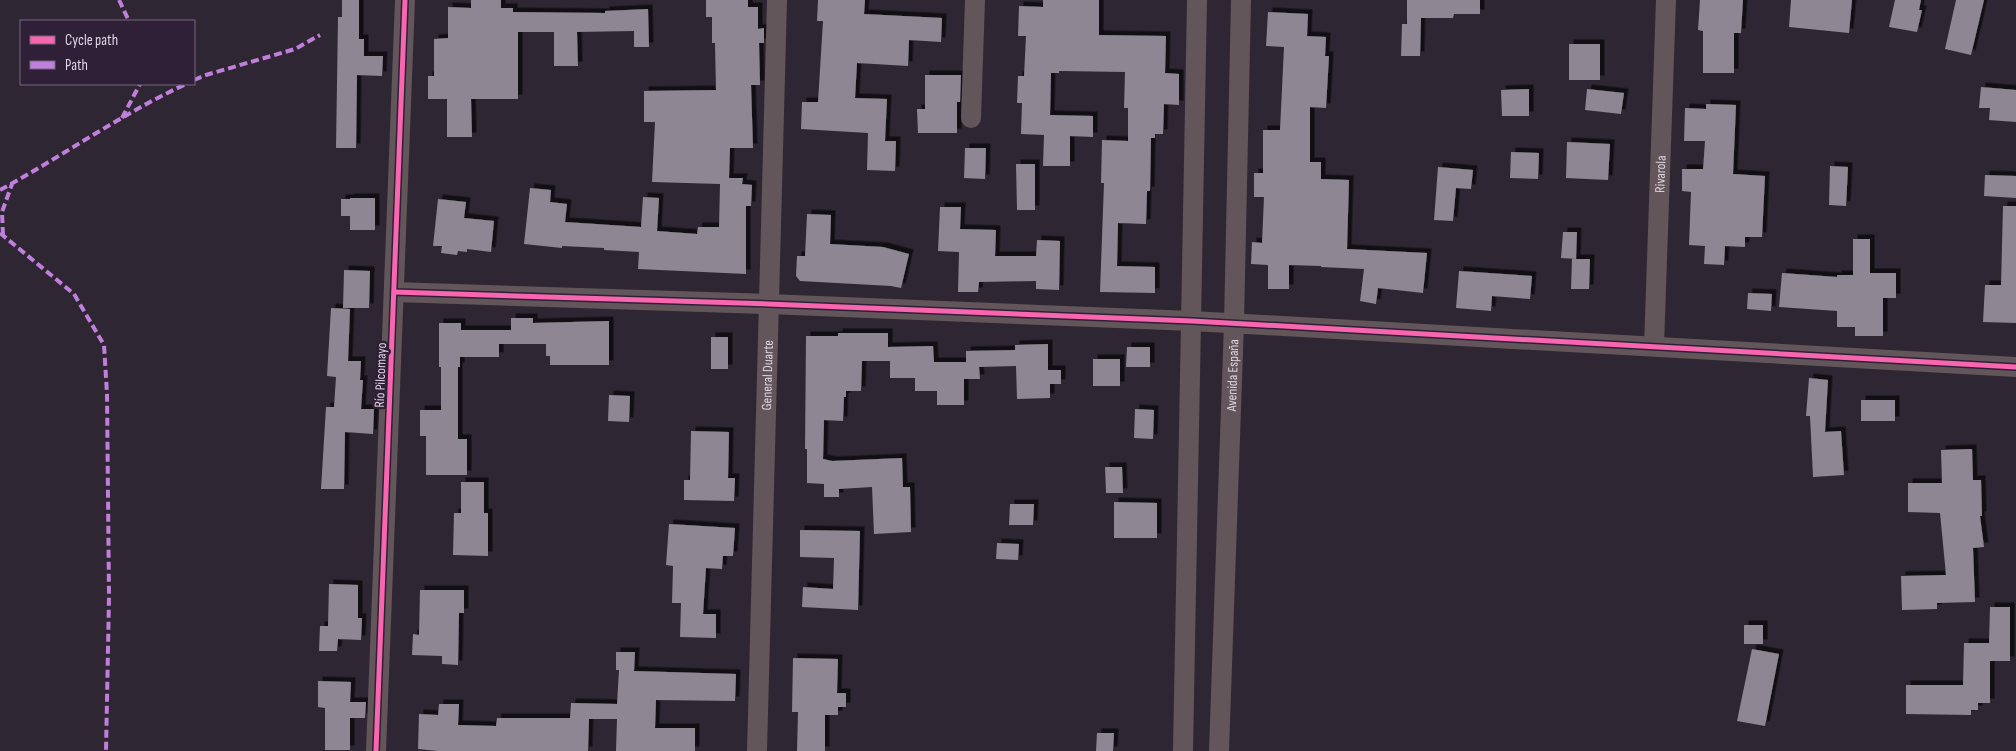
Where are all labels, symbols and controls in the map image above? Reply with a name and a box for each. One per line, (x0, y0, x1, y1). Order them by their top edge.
legend (20, 20, 195, 85)
text: Cycle path (65, 31, 118, 50)
text: Path (65, 56, 88, 75)
street label: Rivarola (1651, 155, 1670, 193)
street label: Avenida España (1223, 339, 1242, 413)
street label: General Duarte (758, 340, 777, 411)
street label: Río Pilcomayo (371, 342, 390, 408)

